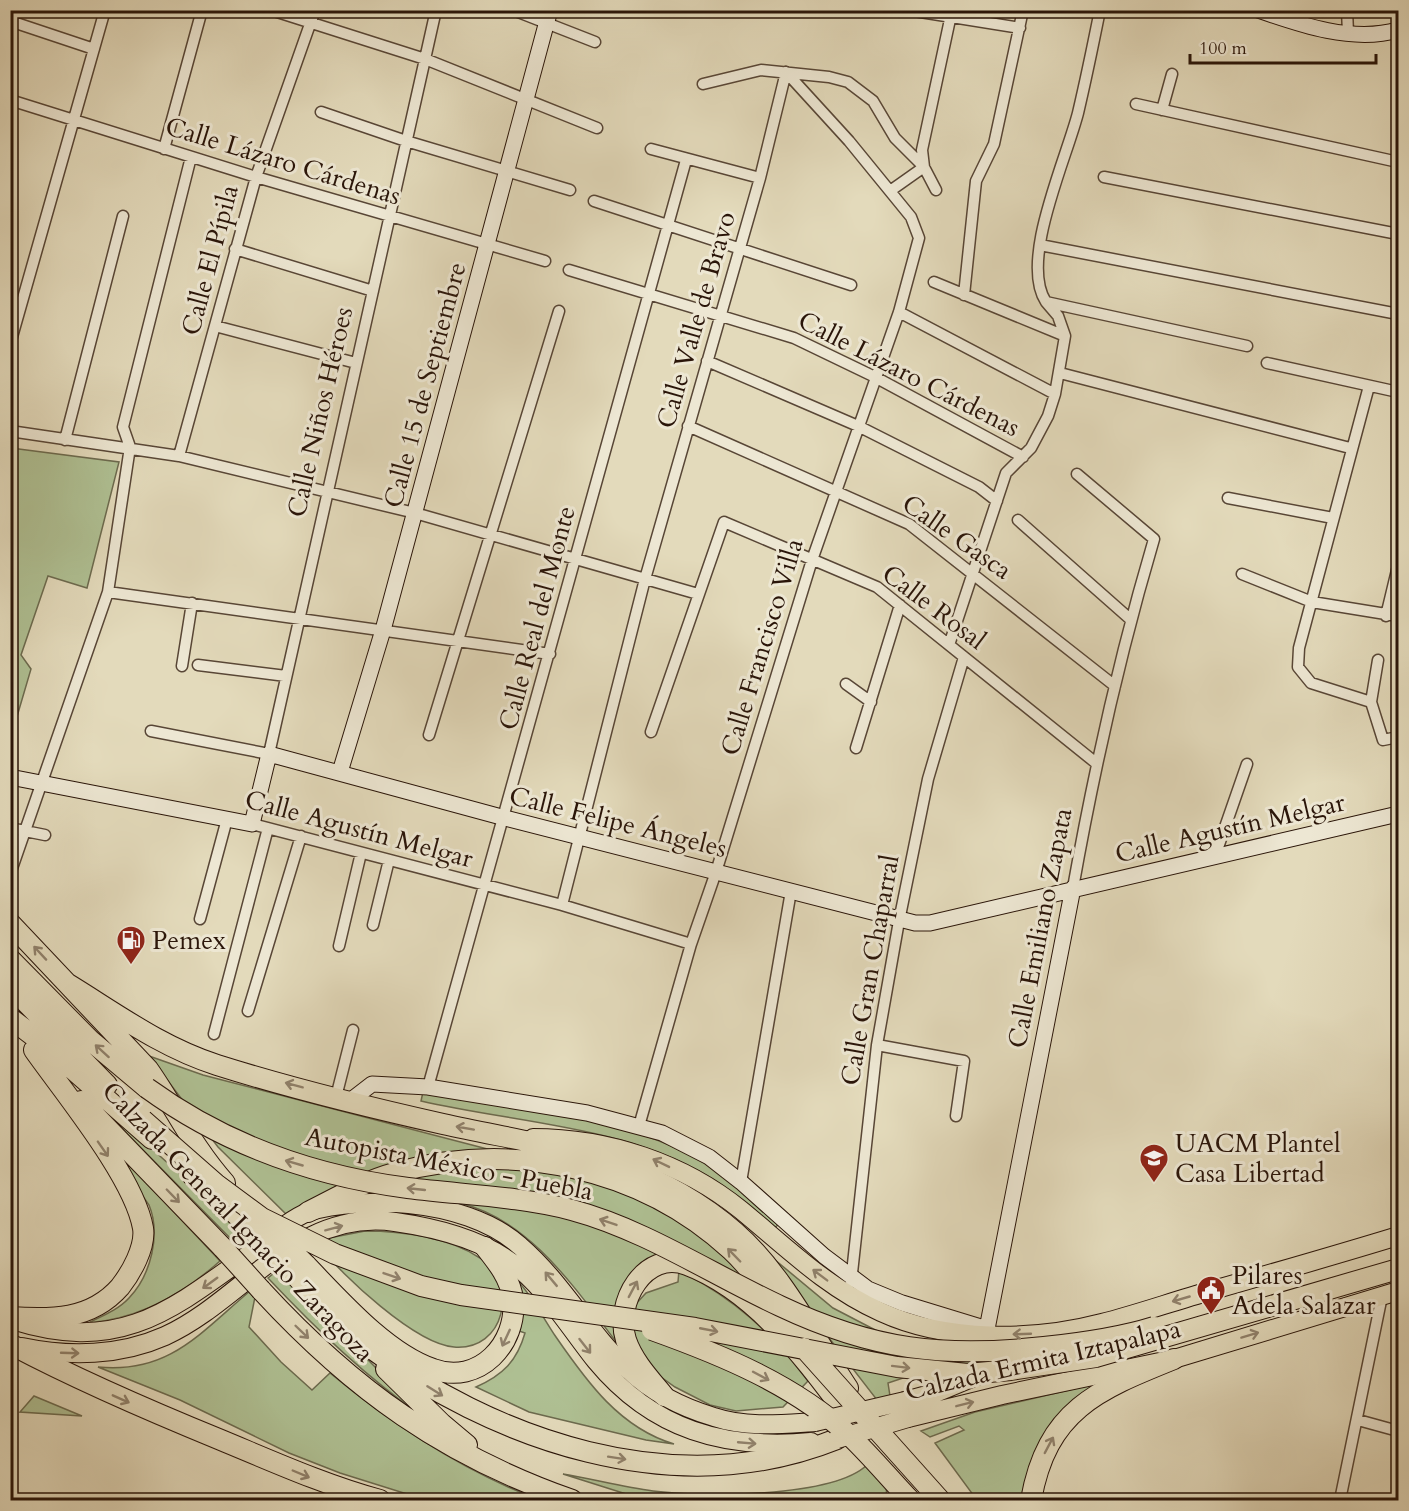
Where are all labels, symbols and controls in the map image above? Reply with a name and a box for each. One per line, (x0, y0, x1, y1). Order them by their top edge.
scale bar (1190, 27, 1376, 65)
text: 100 m (1199, 36, 1247, 61)
street label: Calle Lázaro Cárdenas (161, 109, 405, 213)
street label: Calle El Pípila (173, 181, 247, 339)
street label: Calle Valle de Bravo (648, 208, 744, 432)
street label: Calle 15 de Septiembre (375, 258, 475, 512)
street label: Calle Niños Héroes (279, 303, 361, 521)
street label: Calle Lázaro Cárdenas (792, 303, 1026, 445)
street label: Calle Gasca (895, 486, 1019, 588)
street label: Calle Real del Monte (490, 502, 584, 734)
street label: Calle Francisco Villa (712, 534, 812, 760)
street label: Calle Rosal (875, 556, 993, 658)
street label: Calle Felipe Ángeles (506, 778, 730, 866)
street label: Calle Agustín Melgar (241, 782, 477, 876)
street label: Calle Agustín Melgar (1112, 784, 1349, 871)
street label: Calle Emiliano Zapata (1000, 805, 1080, 1051)
street label: Calle Gran Chaparral (832, 852, 908, 1088)
place label: Pemex (152, 923, 226, 958)
fuel station icon: Pemex (115, 924, 147, 966)
one-way arrow (33, 946, 47, 961)
one-way arrow (94, 1044, 109, 1058)
street label: Calzada General Ignacio Zaragoza (94, 1074, 382, 1370)
one-way arrow (285, 1079, 304, 1091)
street label: Autopista México - Puebla (302, 1119, 596, 1209)
one-way arrow (456, 1122, 475, 1133)
place label: UACM Plantel Casa Libertad (1175, 1126, 1341, 1191)
one-way arrow (97, 1141, 109, 1157)
school or university icon: UACM Plantel Casa Libertad (1138, 1142, 1170, 1184)
one-way arrow (285, 1157, 304, 1168)
one-way arrow (653, 1157, 671, 1168)
one-way arrow (407, 1183, 426, 1194)
one-way arrow (166, 1189, 181, 1204)
one-way arrow (598, 1216, 617, 1227)
one-way arrow (324, 1222, 343, 1233)
one-way arrow (727, 1247, 742, 1262)
place label: Pilares Adela Salazar (1232, 1258, 1376, 1323)
one-way arrow (812, 1269, 828, 1281)
one-way arrow (382, 1272, 401, 1283)
one-way arrow (544, 1272, 558, 1287)
public building icon: Pilares Adela Salazar (1195, 1274, 1227, 1316)
one-way arrow (202, 1276, 218, 1289)
one-way arrow (627, 1281, 639, 1298)
one-way arrow (1172, 1294, 1191, 1305)
street label: Calzada Ermita Iztapalapa (902, 1311, 1184, 1409)
one-way arrow (295, 1324, 310, 1339)
one-way arrow (699, 1325, 719, 1336)
one-way arrow (499, 1328, 511, 1346)
one-way arrow (1013, 1328, 1033, 1339)
one-way arrow (1240, 1329, 1259, 1340)
one-way arrow (578, 1338, 591, 1354)
one-way arrow (59, 1347, 79, 1358)
one-way arrow (891, 1362, 910, 1373)
one-way arrow (752, 1371, 770, 1382)
one-way arrow (426, 1385, 443, 1397)
one-way arrow (111, 1393, 129, 1405)
one-way arrow (955, 1398, 974, 1410)
one-way arrow (1044, 1437, 1055, 1455)
one-way arrow (736, 1438, 756, 1449)
one-way arrow (606, 1452, 626, 1463)
one-way arrow (291, 1469, 309, 1480)

